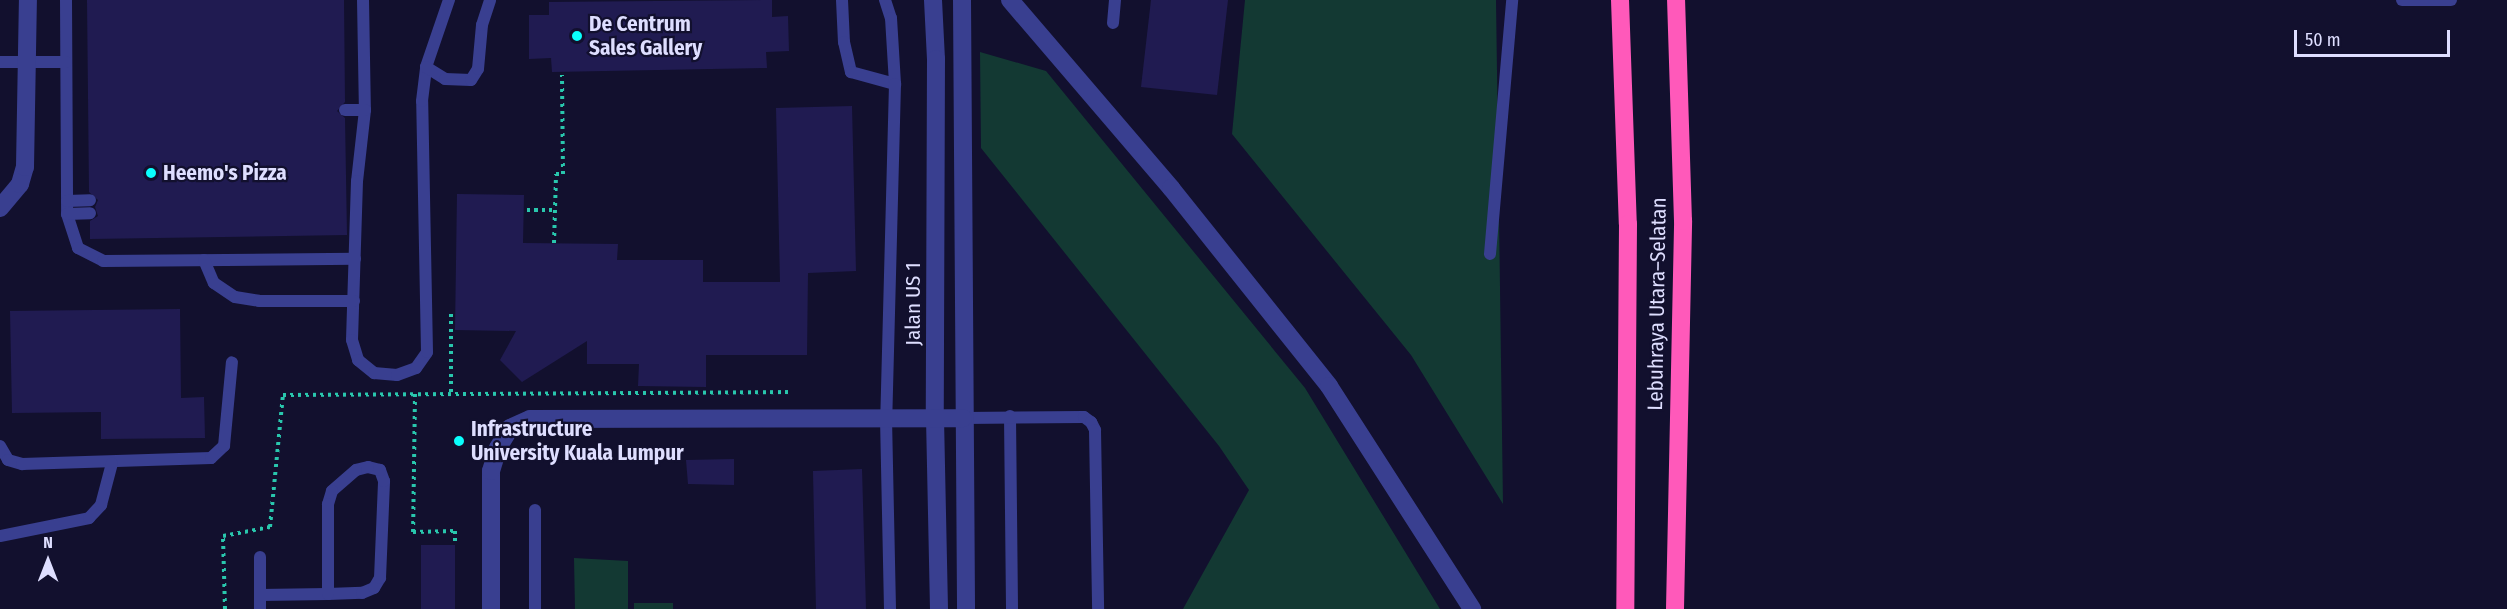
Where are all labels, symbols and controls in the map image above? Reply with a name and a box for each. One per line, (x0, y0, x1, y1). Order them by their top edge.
place label: De Centrum Sales Gallery (589, 11, 702, 61)
scale bar (2297, 18, 2453, 56)
marker: De Centrum Sales Gallery (570, 29, 584, 43)
text: 50 m (2305, 29, 2341, 51)
place label: Heemo's Pizza (163, 160, 287, 186)
marker: Heemo's Pizza (144, 166, 158, 180)
street label: Lebuhraya Utara–Selatan (1643, 197, 1671, 411)
street label: Jalan US 1 (900, 262, 926, 346)
place label: Infrastructure University Kuala Lumpur (471, 416, 684, 466)
marker: Infrastructure University Kuala Lumpur (452, 434, 466, 448)
north arrow (18, 531, 78, 591)
text: N (43, 533, 53, 552)

